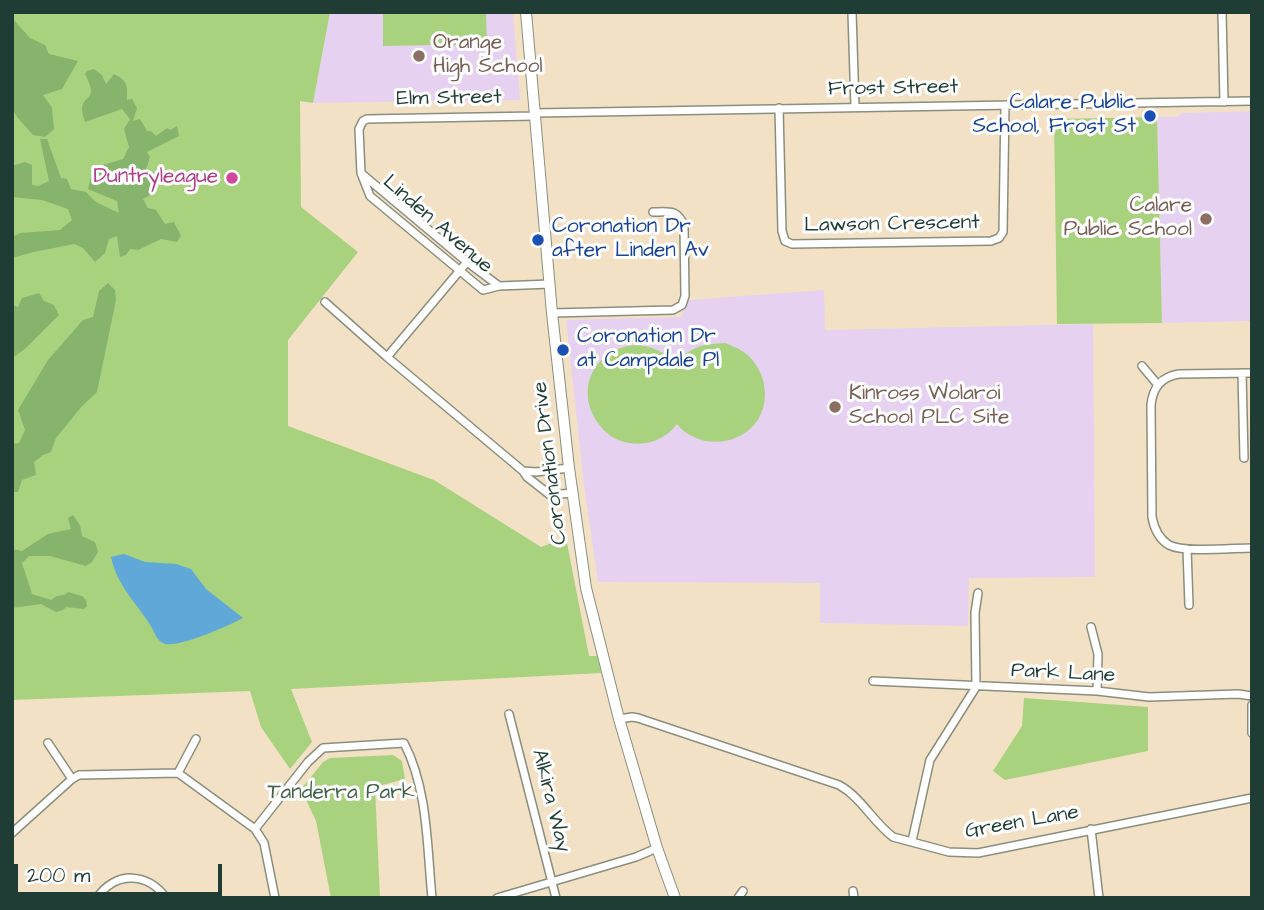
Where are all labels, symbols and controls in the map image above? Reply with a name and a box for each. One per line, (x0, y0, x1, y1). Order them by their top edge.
place label: Orange High School (433, 31, 543, 81)
marker: Orange High School (411, 48, 427, 64)
street label: Frost Street (828, 75, 958, 103)
street label: Elm Street (396, 85, 502, 113)
place label: Calare Public School, Frost St (972, 91, 1136, 141)
marker: Calare Public School, Frost St (1142, 108, 1158, 124)
place label: Duntryleague (93, 165, 218, 191)
marker: Duntryleague (224, 170, 240, 186)
street label: Linden Avenue (377, 170, 497, 280)
place label: Calare Public School (1064, 194, 1192, 244)
street label: Lawson Crescent (804, 211, 980, 239)
marker: Calare Public School (1198, 211, 1214, 227)
place label: Coronation Dr after Linden Av (552, 215, 709, 265)
marker: Coronation Dr after Linden Av (530, 232, 546, 248)
place label: Coronation Dr at Campdale Pl (577, 325, 719, 375)
marker: Coronation Dr at Campdale Pl (555, 342, 571, 358)
street label: Coronation Drive (528, 380, 574, 546)
place label: Kinross Wolaroi School PLC Site (849, 382, 1009, 432)
marker: Kinross Wolaroi School PLC Site (827, 399, 843, 415)
street label: Park Lane (1010, 659, 1116, 689)
street label: Alkira Way (525, 747, 575, 855)
park label: Tanderra Park (267, 781, 415, 807)
street label: Green Lane (963, 801, 1081, 845)
scale bar (18, 850, 226, 894)
text: 200 m (27, 861, 90, 890)

